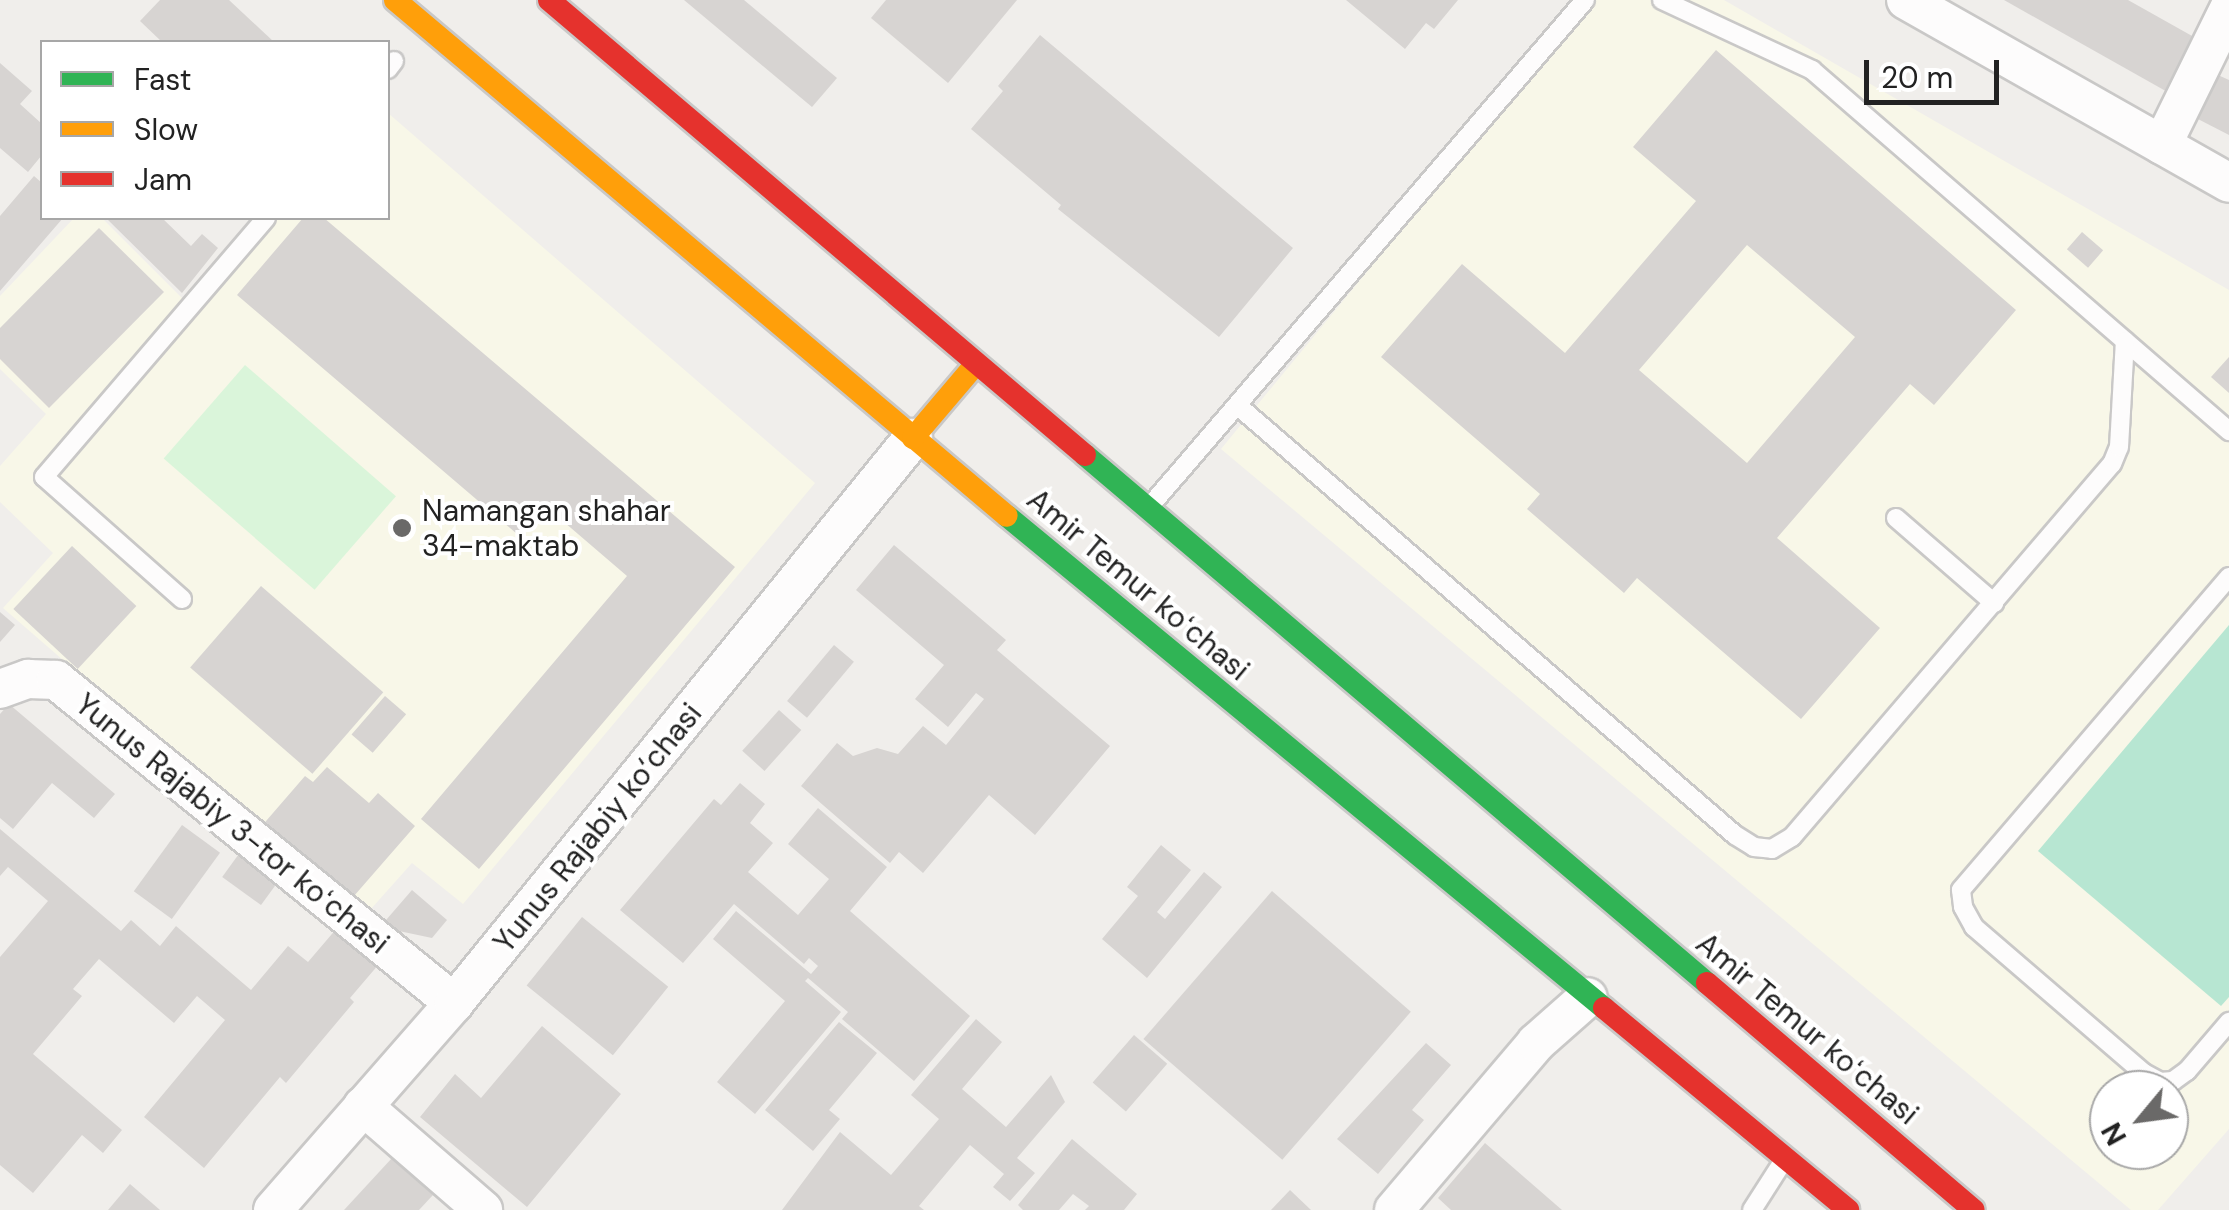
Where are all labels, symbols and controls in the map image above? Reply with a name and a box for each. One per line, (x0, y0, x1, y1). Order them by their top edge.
legend (40, 40, 390, 220)
scale bar (1869, 40, 2004, 102)
text: 20 m (1881, 58, 1953, 97)
text: Fast (134, 60, 192, 99)
text: Slow (134, 110, 198, 149)
text: Jam (134, 160, 192, 199)
street label: Amir Temur koʻchasi (1020, 482, 1256, 688)
place label: Namangan shahar 34-maktab (422, 493, 671, 564)
marker: Namangan shahar 34-maktab (391, 517, 413, 539)
street label: Yunus Rajabiy 3-tor koʻchasi (68, 686, 396, 962)
street label: Yunus Rajabiy ko‘chasi (486, 696, 710, 960)
street label: Amir Temur koʻchasi (1689, 926, 1925, 1132)
north arrow (2089, 1070, 2189, 1170)
text: N (2093, 1116, 2135, 1152)

